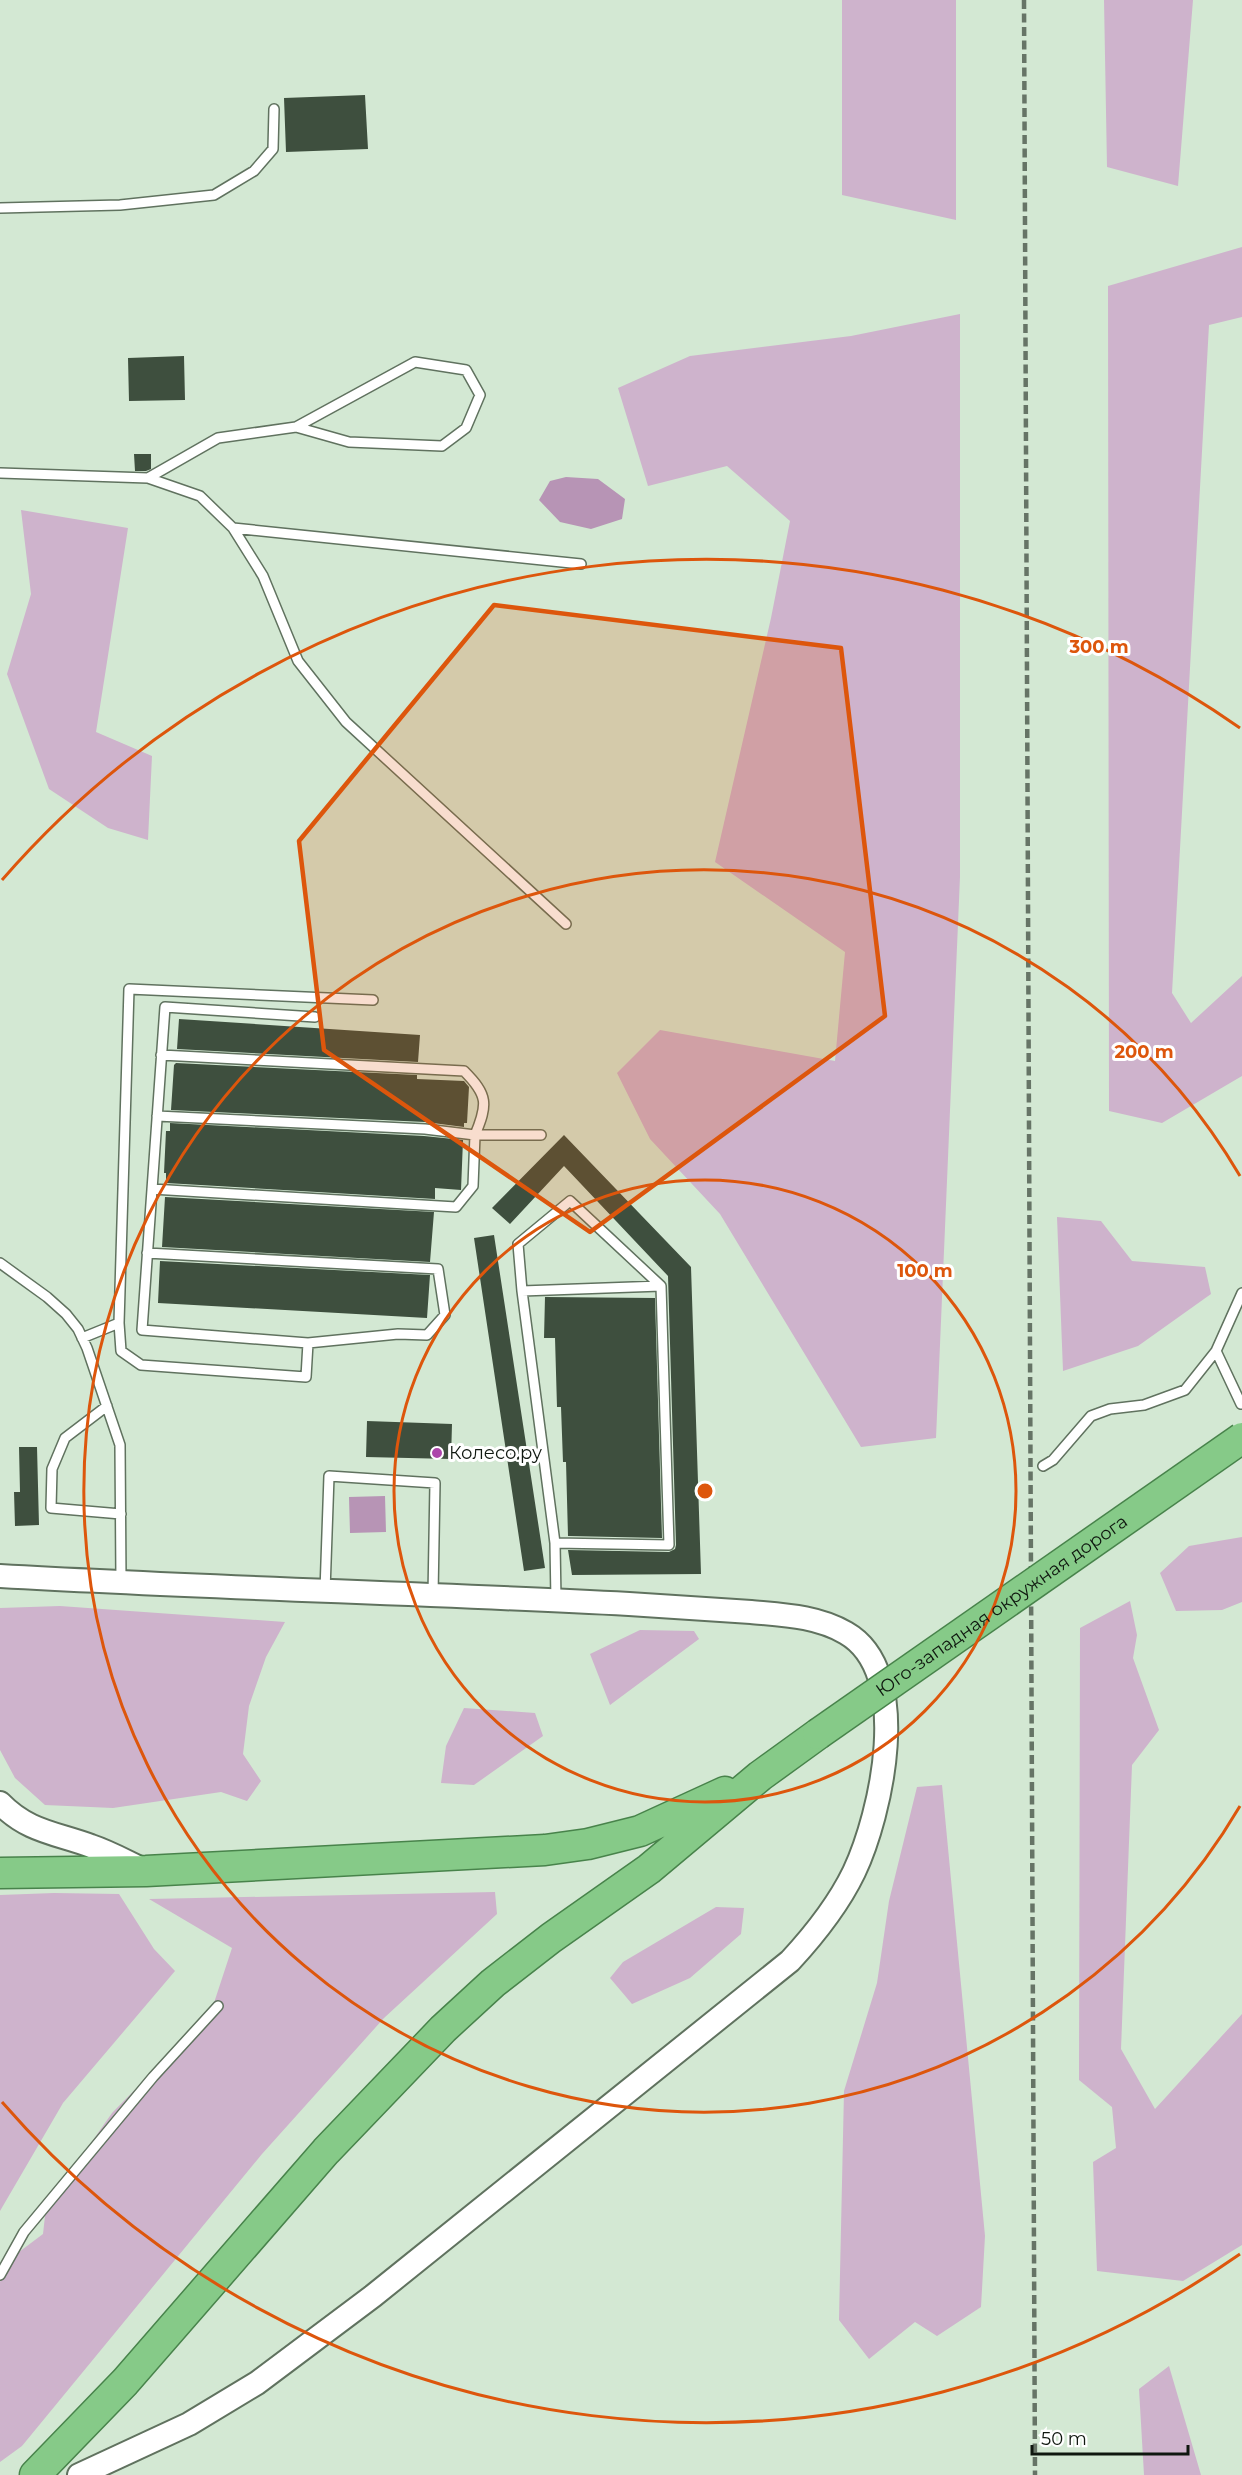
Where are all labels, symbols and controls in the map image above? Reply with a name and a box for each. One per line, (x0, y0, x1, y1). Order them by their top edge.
text: 300 m (1068, 636, 1129, 658)
text: 200 m (1114, 1041, 1174, 1063)
text: 100 m (897, 1260, 953, 1282)
place label: Колесо.ру (449, 1442, 542, 1464)
marker: Колесо.ру (430, 1446, 444, 1460)
centre of rings (695, 1481, 715, 1501)
street label: Юго-западная окружная дорога (872, 1510, 1132, 1701)
scale bar (1032, 2418, 1188, 2456)
text: 50 m (1041, 2428, 1087, 2450)

